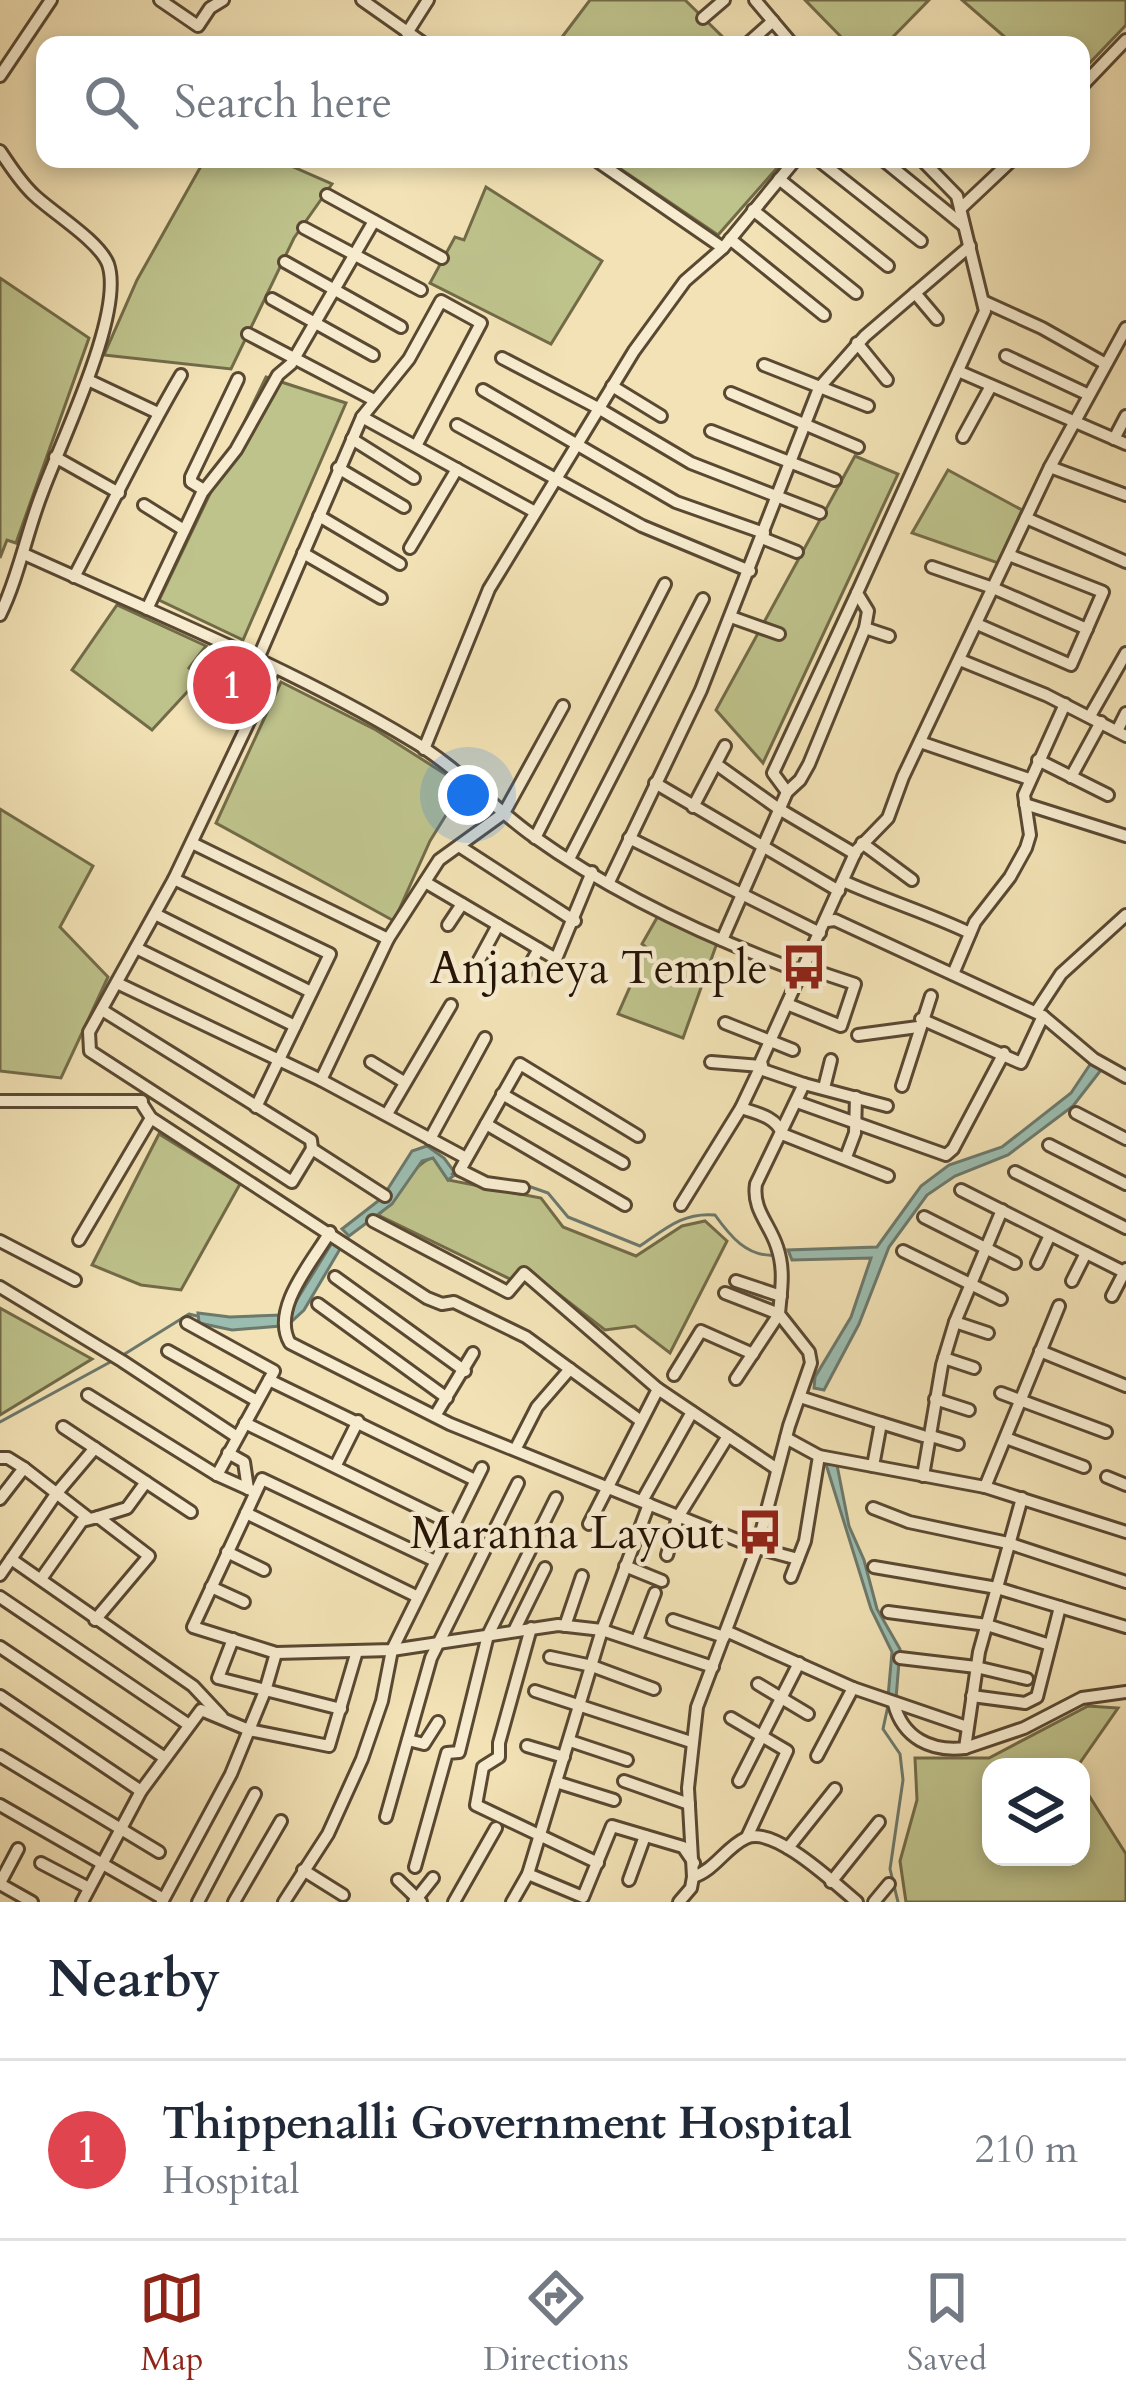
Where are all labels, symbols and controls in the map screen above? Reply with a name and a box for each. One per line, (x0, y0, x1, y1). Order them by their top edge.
search box (36, 36, 1090, 168)
icon: search (78, 69, 144, 135)
text: Search here (174, 72, 392, 133)
pin: 1 (193, 640, 271, 730)
your location (438, 765, 498, 825)
place label: Anjaneya Temple (430, 938, 768, 999)
bus stop icon: Anjaneya Temple (779, 942, 829, 992)
place label: Maranna Layout (410, 1503, 724, 1564)
bus stop icon: Maranna Layout (735, 1507, 785, 1557)
map controls (982, 1758, 1090, 1866)
button: layers (982, 1758, 1090, 1866)
text: Nearby (48, 1945, 220, 2015)
text: Thippenalli Government Hospital (162, 2093, 852, 2154)
text: 1 (77, 2123, 97, 2176)
text: 210 m (975, 2123, 1078, 2176)
text: Hospital (162, 2154, 300, 2207)
tab: Map (139, 2265, 205, 2382)
tab: Directions (483, 2265, 629, 2382)
tab: Saved (907, 2265, 987, 2382)

